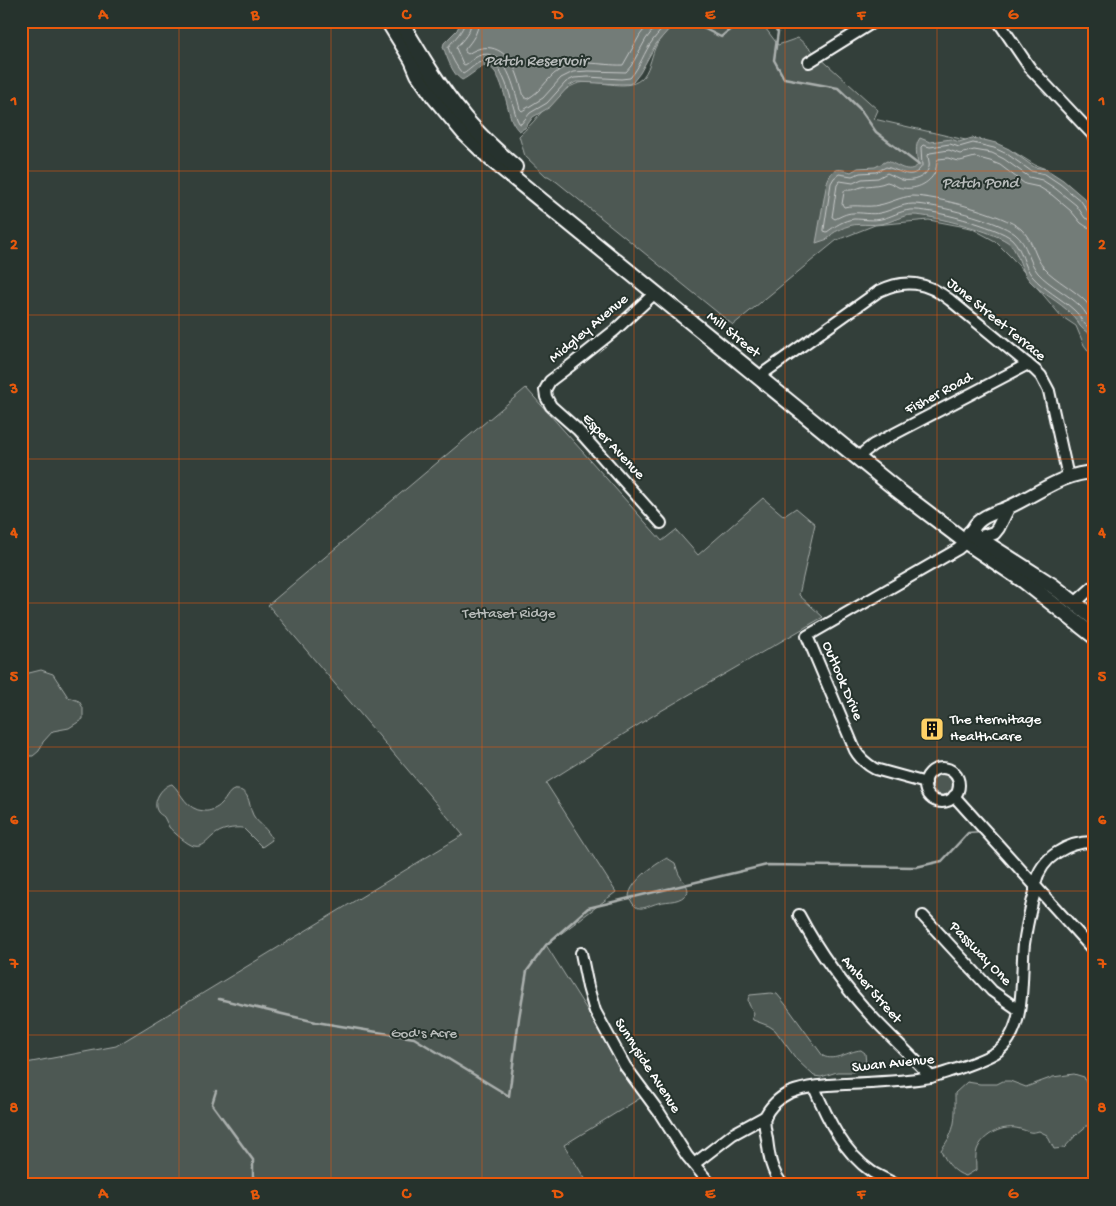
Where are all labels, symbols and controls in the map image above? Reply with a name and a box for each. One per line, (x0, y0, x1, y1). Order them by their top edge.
text: A (97, 7, 109, 26)
text: B (250, 7, 260, 26)
text: C (401, 7, 412, 26)
text: D (551, 7, 564, 26)
text: E (705, 7, 716, 26)
text: F (856, 7, 867, 26)
text: G (1008, 7, 1019, 26)
water label: Patch Reservoir (484, 53, 591, 72)
text: 1 (10, 93, 17, 112)
text: 1 (1098, 93, 1105, 112)
water label: Patch Pond (942, 175, 1020, 194)
text: 2 (10, 237, 18, 256)
text: 2 (1098, 237, 1106, 256)
street label: June Street Terrace (943, 275, 1049, 366)
street label: Midgley Avenue (546, 290, 633, 367)
street label: Mill Street (703, 308, 765, 363)
street label: Fisher Road (901, 368, 977, 420)
text: 3 (9, 381, 18, 400)
text: 3 (1097, 381, 1106, 400)
street label: Esper Avenue (578, 410, 648, 484)
text: 4 (9, 525, 18, 544)
text: 4 (1097, 525, 1106, 544)
park label: Tettaset Ridge (461, 605, 556, 623)
street label: Outlook Drive (817, 639, 867, 723)
text: 5 (10, 669, 19, 688)
text: 5 (1098, 669, 1107, 688)
place label: The Hermitage HealthCare (949, 711, 1042, 746)
building icon: The Hermitage HealthCare (919, 716, 945, 742)
text: 6 (10, 812, 19, 831)
text: 6 (1098, 812, 1107, 831)
street label: Passway One (944, 917, 1015, 990)
street label: Amber Street (837, 952, 907, 1029)
text: 7 (9, 956, 19, 975)
text: 7 (1097, 956, 1107, 975)
street label: Sunnyside Avenue (610, 1015, 685, 1117)
park label: God's Acre (391, 1025, 457, 1043)
street label: Swan Avenue (851, 1051, 935, 1077)
text: 8 (10, 1100, 19, 1119)
text: 8 (1098, 1100, 1107, 1119)
text: A (97, 1186, 109, 1205)
text: B (250, 1186, 260, 1205)
text: C (401, 1186, 412, 1205)
text: D (551, 1186, 564, 1205)
text: E (705, 1186, 716, 1205)
text: F (856, 1186, 867, 1205)
text: G (1008, 1186, 1019, 1205)

